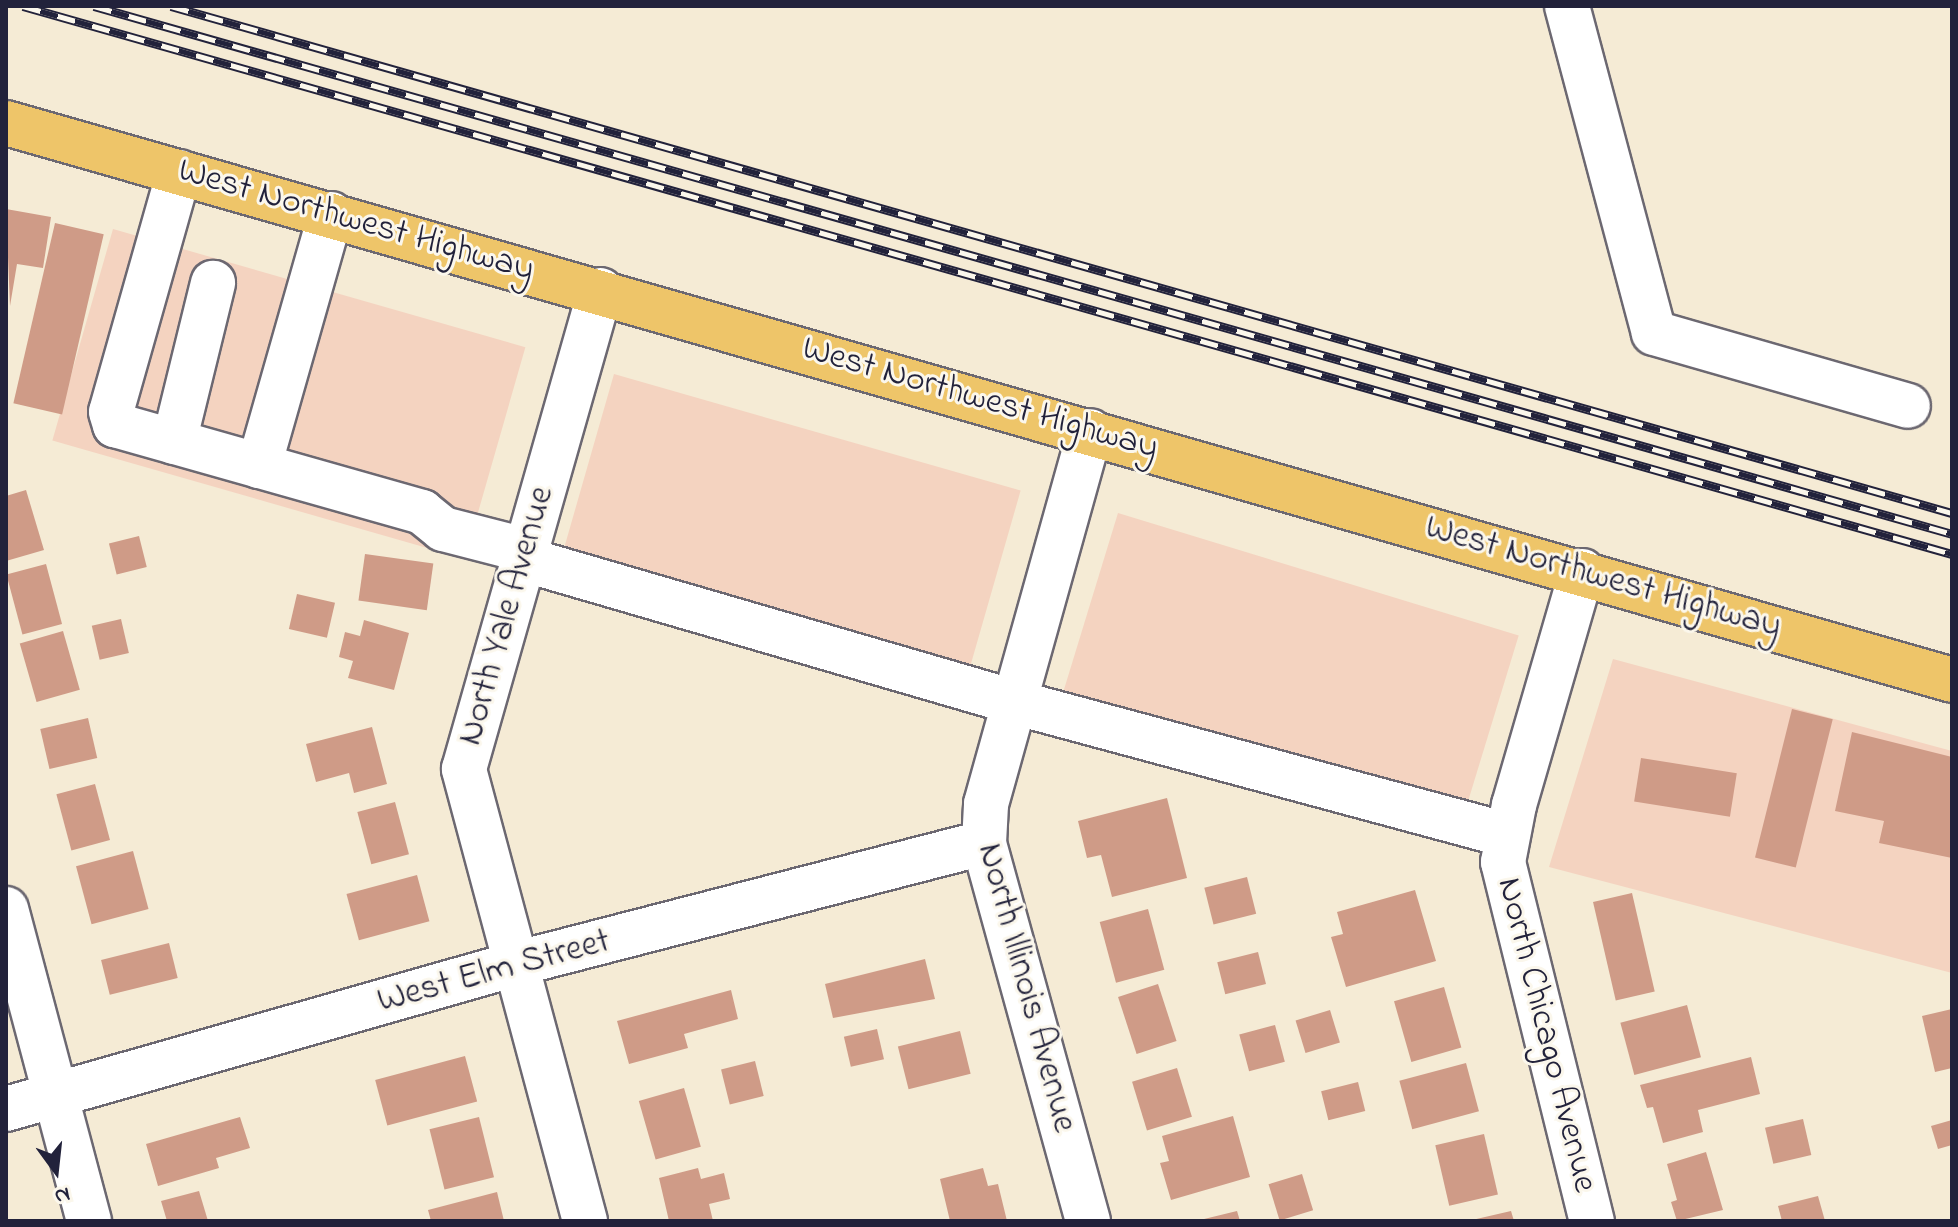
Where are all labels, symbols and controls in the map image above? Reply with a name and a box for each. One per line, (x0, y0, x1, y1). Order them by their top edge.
street label: West Northwest Highway (173, 149, 539, 293)
street label: West Northwest Highway (797, 327, 1163, 471)
street label: North Yale Avenue (449, 482, 565, 750)
street label: West Northwest Highway (1420, 506, 1786, 650)
street label: North Illinois Avenue (967, 839, 1085, 1137)
street label: North Chicago Avenue (1486, 873, 1606, 1197)
street label: West Elm Street (373, 920, 615, 1024)
north arrow (16, 1131, 96, 1211)
text: N (51, 1177, 74, 1212)

